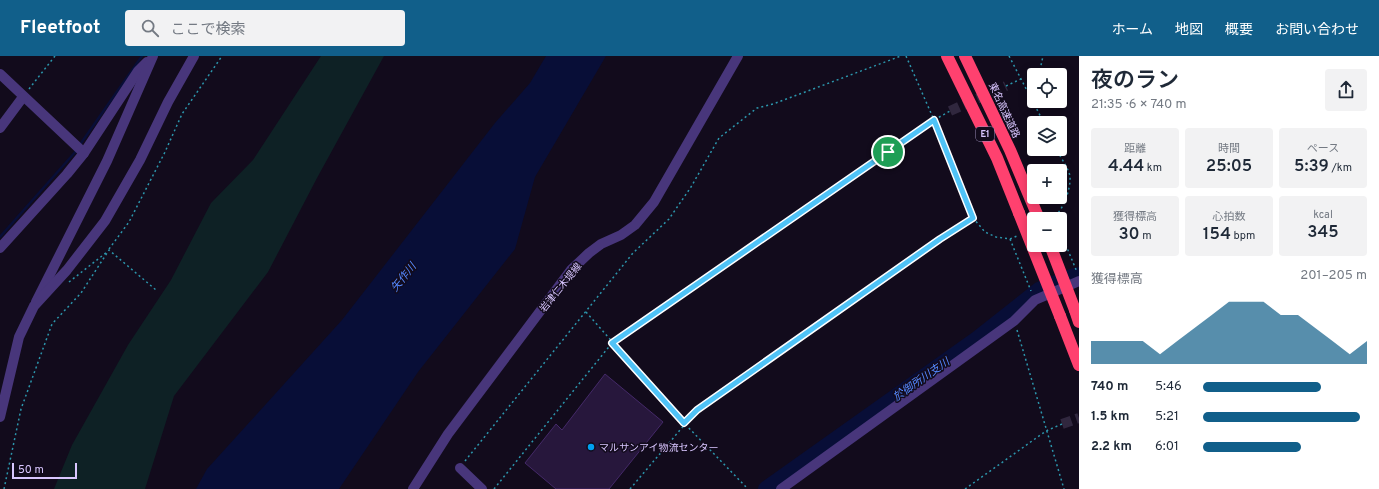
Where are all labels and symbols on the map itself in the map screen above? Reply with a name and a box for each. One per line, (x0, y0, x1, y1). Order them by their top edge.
street label: 東名高速道路 (985, 81, 1022, 141)
road number: E1 (976, 127, 994, 141)
pin (871, 135, 905, 169)
water label: 矢作川 (388, 260, 420, 295)
street label: 岩津仁木堤線 (537, 261, 585, 315)
water label: 於御所川支川 (891, 355, 953, 404)
marker: マルサンアイ物流センター (586, 442, 596, 452)
place label: マルサンアイ物流センター (599, 442, 719, 455)
scale bar (12, 461, 77, 480)

